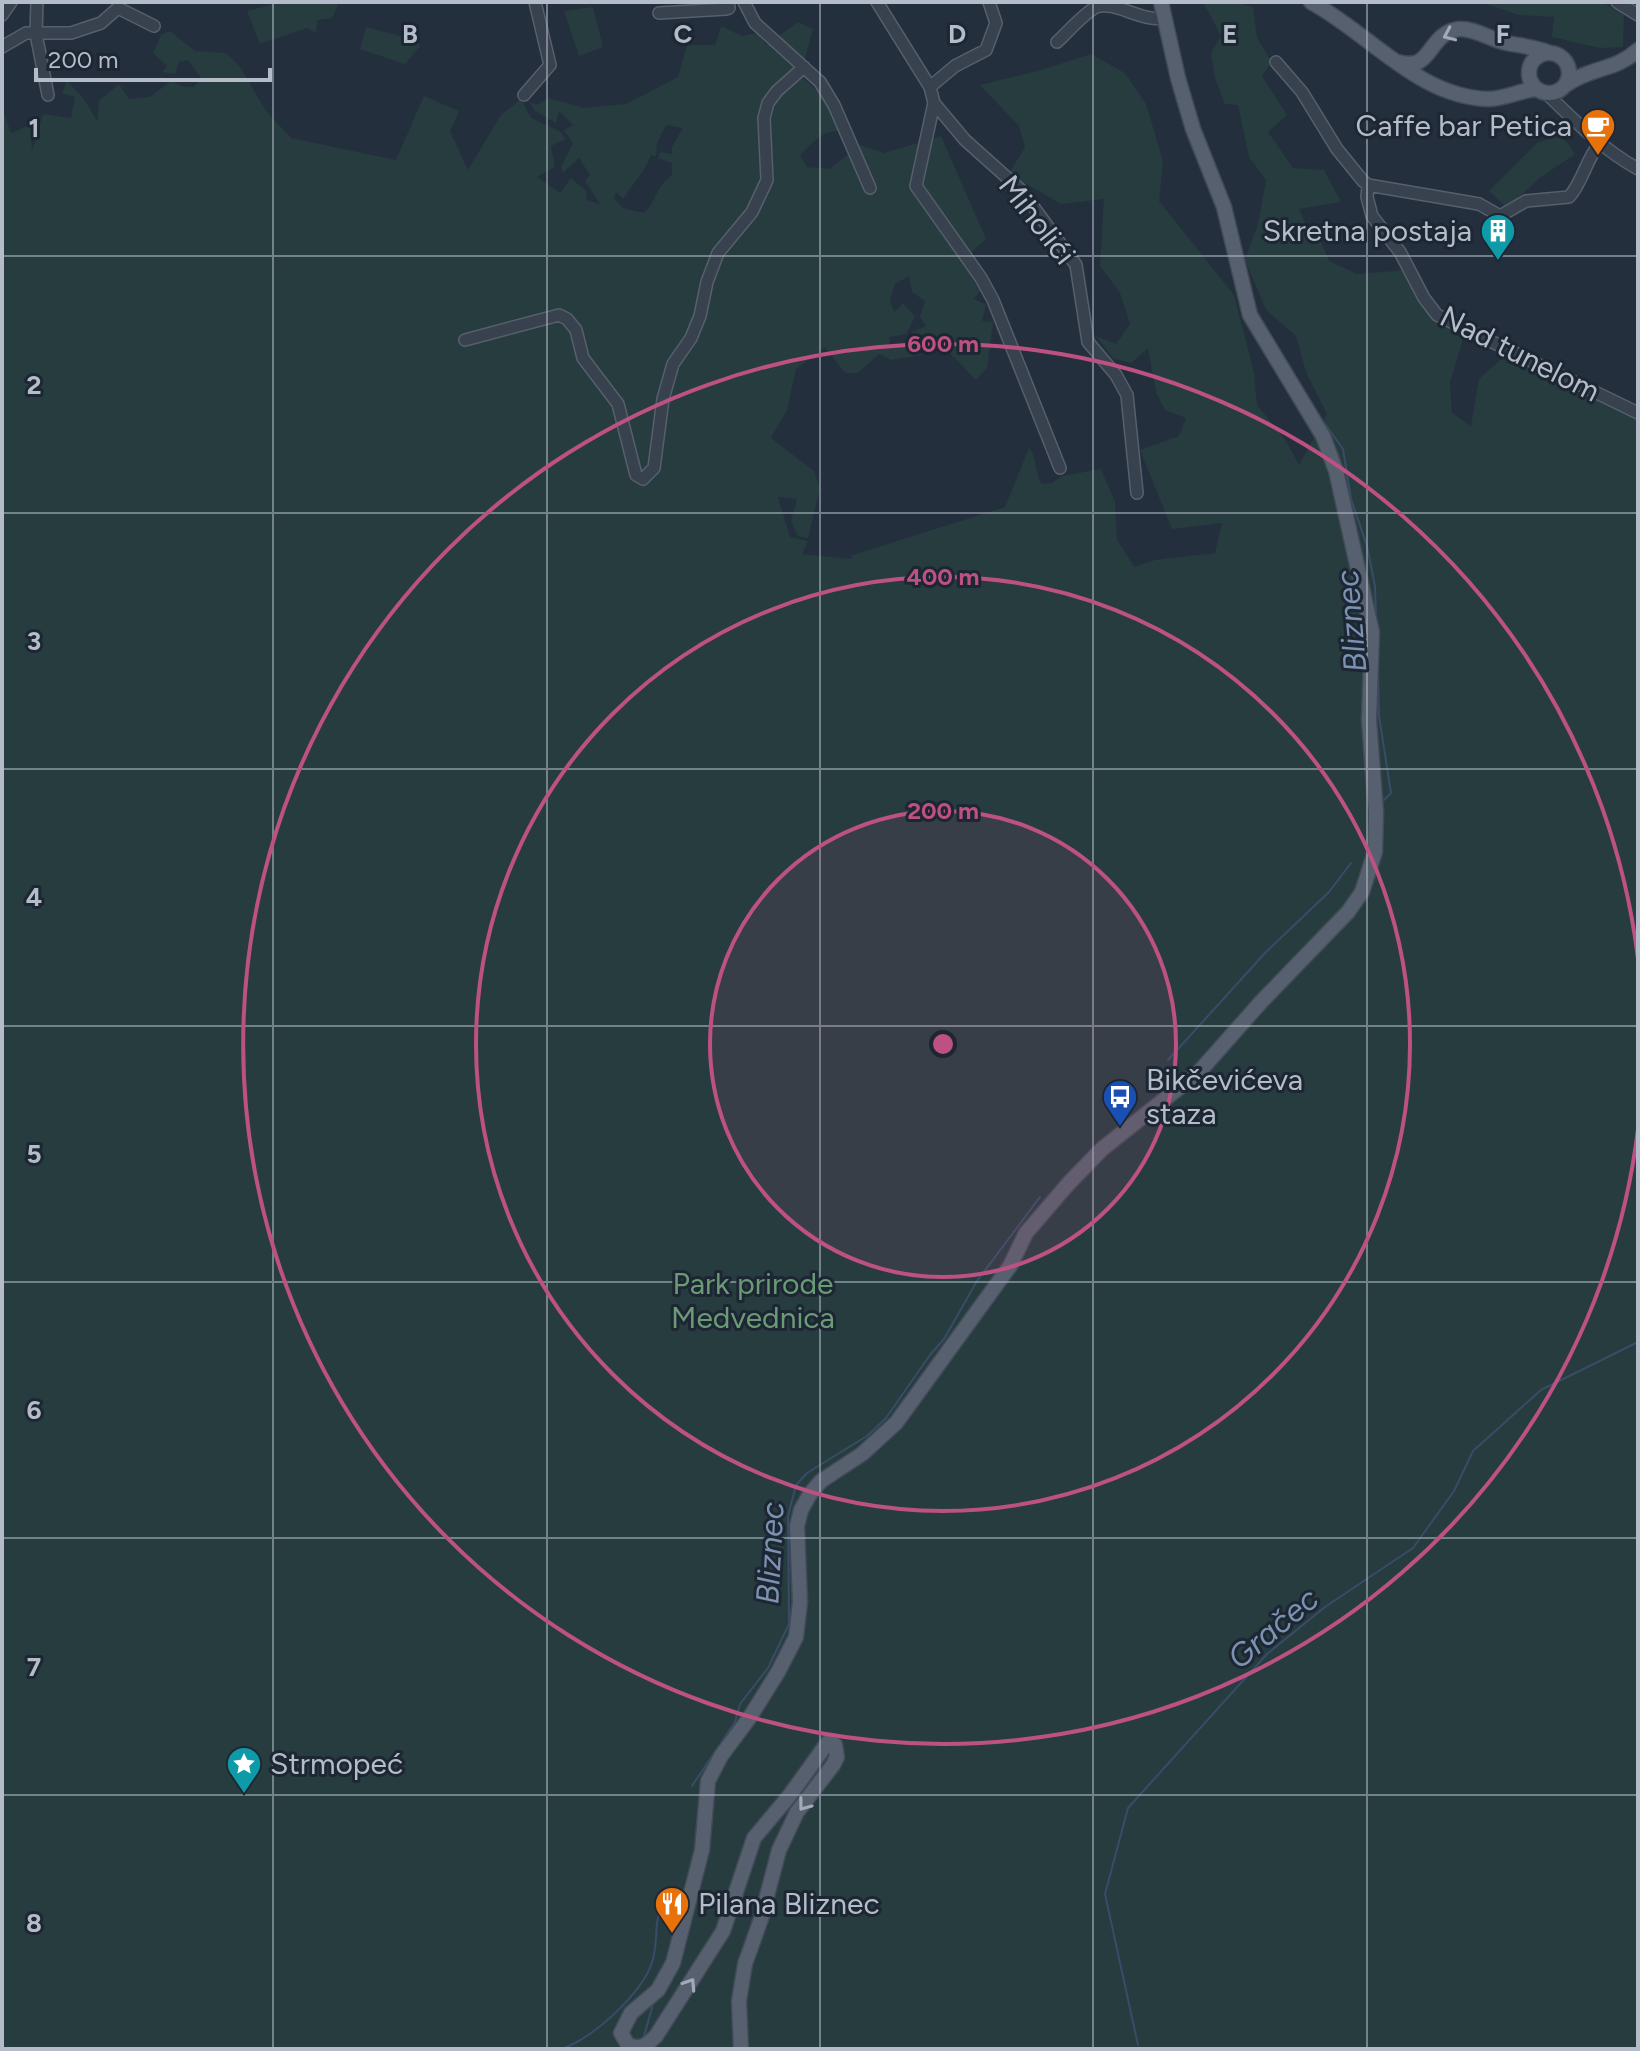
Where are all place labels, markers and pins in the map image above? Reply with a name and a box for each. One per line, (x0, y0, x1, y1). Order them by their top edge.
place label: Caffe bar Petica (1356, 107, 1572, 144)
cafe icon: Caffe bar Petica (1579, 107, 1617, 157)
place label: Skretna postaja (1263, 212, 1472, 249)
building icon: Skretna postaja (1479, 212, 1517, 262)
centre of rings (929, 1030, 957, 1058)
place label: Bikčevićeva staza (1146, 1061, 1303, 1132)
bus stop icon: Bikčevićeva staza (1101, 1078, 1139, 1128)
place icon: Strmopeć (225, 1745, 263, 1795)
place label: Strmopeć (270, 1745, 403, 1782)
restaurant icon: Pilana Bliznec (653, 1885, 691, 1935)
place label: Pilana Bliznec (698, 1885, 880, 1922)

